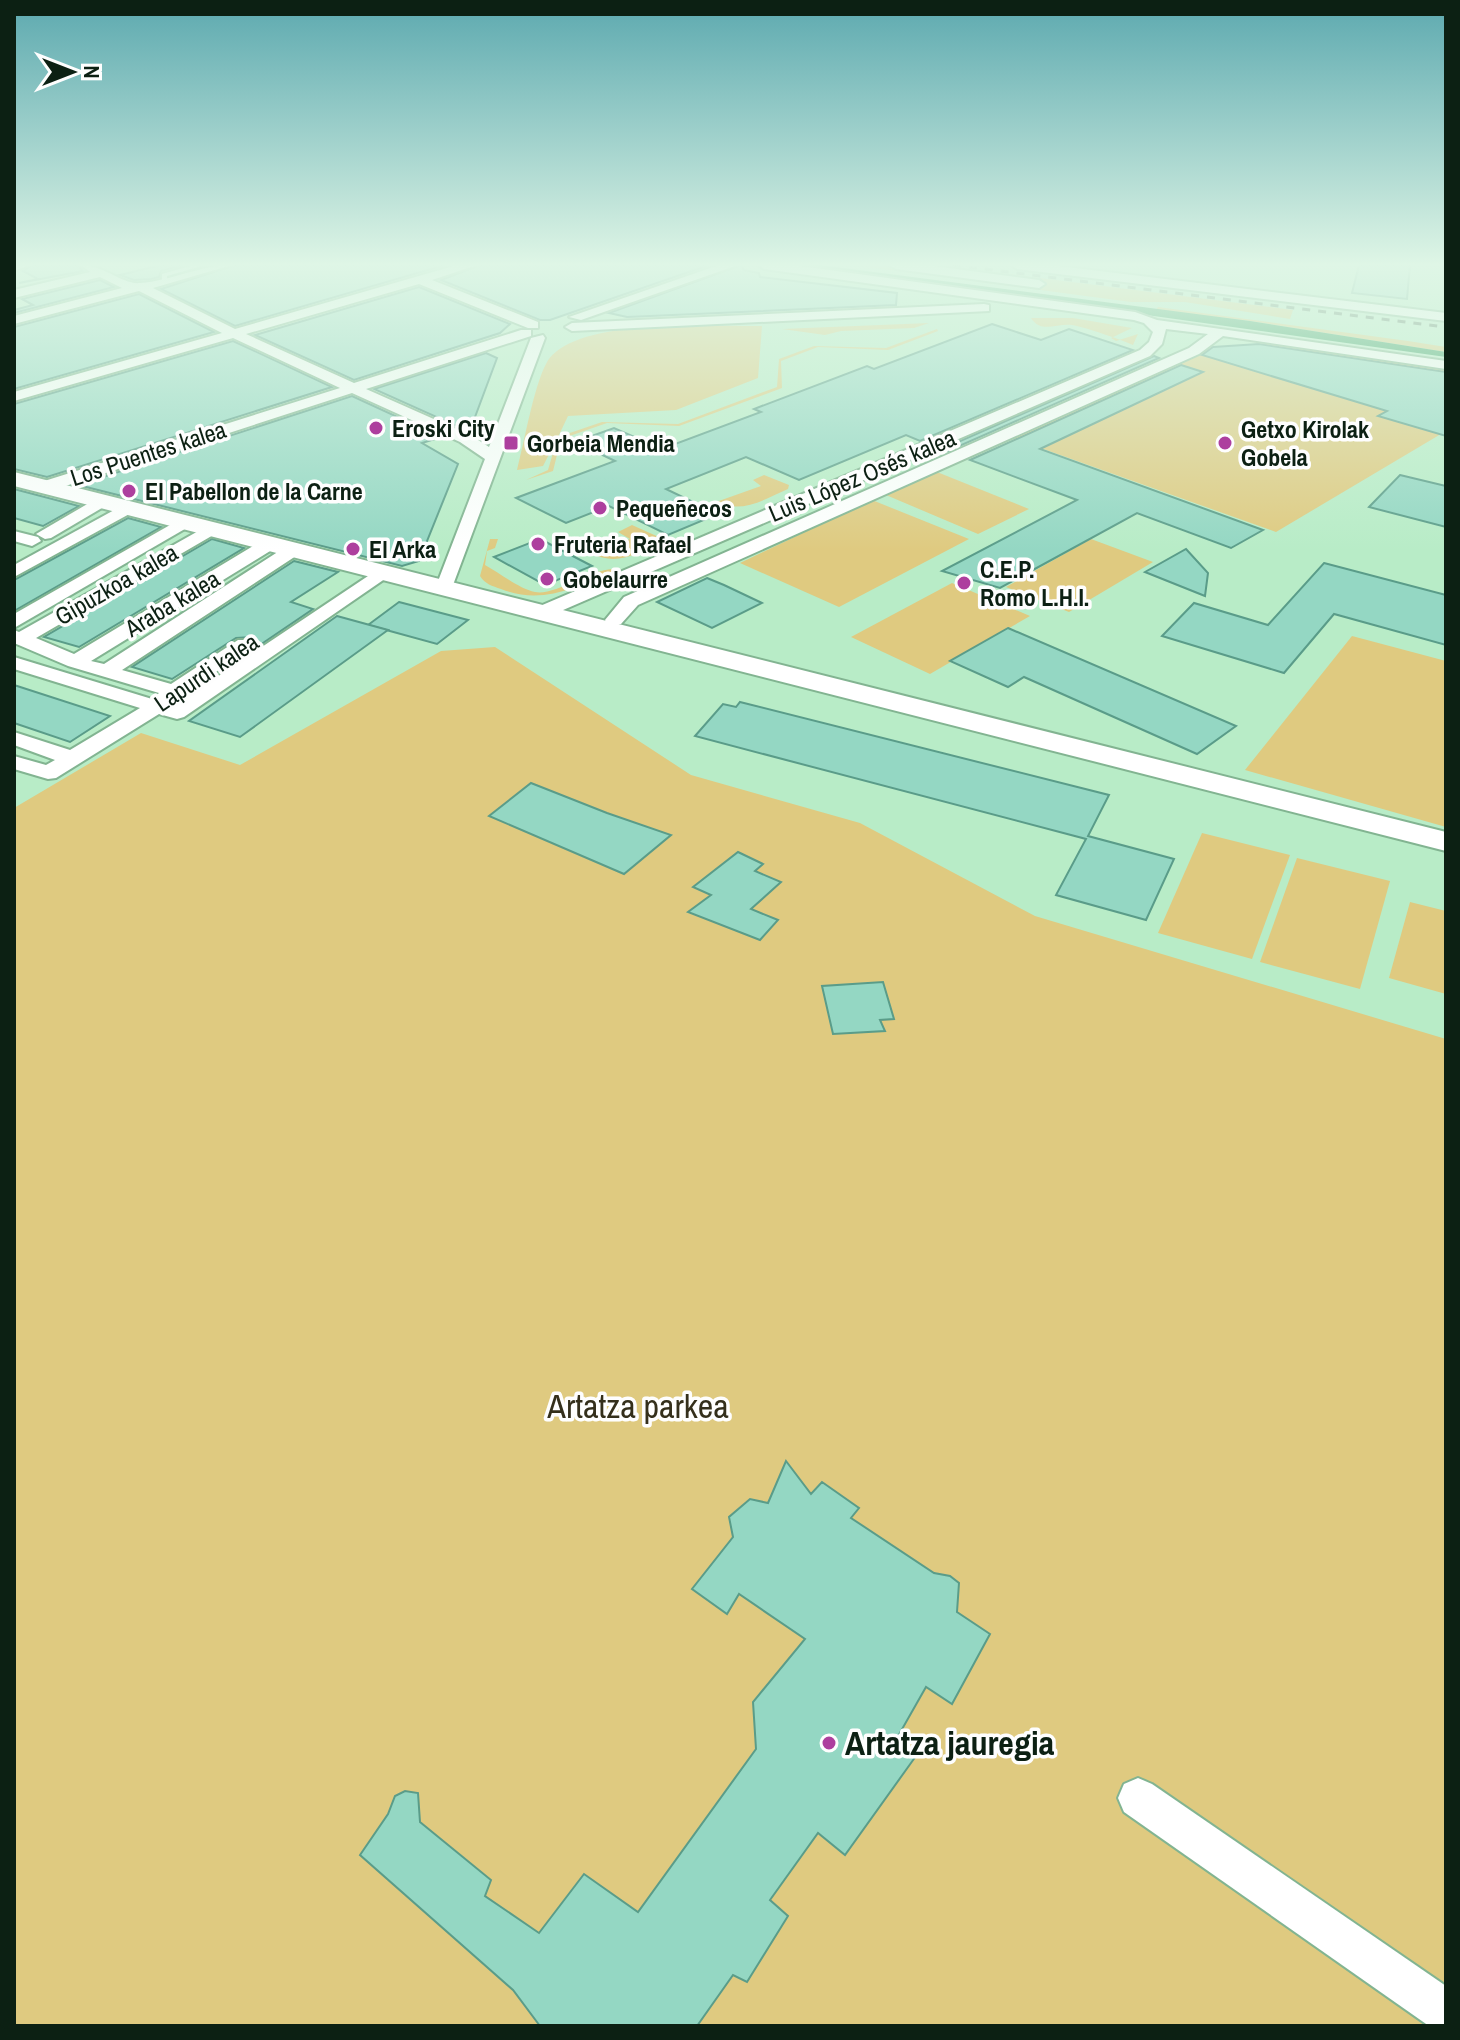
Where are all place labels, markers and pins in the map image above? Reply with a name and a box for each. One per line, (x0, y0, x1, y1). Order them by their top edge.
place label: Eroski City (392, 412, 495, 444)
place label: Getxo Kirolak Gobela (1241, 413, 1369, 473)
marker: Eroski City (367, 419, 385, 437)
place label: Gorbeia Mendia (527, 427, 675, 459)
marker: Gorbeia Mendia (502, 434, 520, 452)
marker: Getxo Kirolak Gobela (1216, 434, 1234, 452)
place label: El Pabellon de la Carne (145, 475, 363, 507)
marker: El Pabellon de la Carne (120, 482, 138, 500)
place label: Pequeñecos (616, 492, 732, 524)
marker: Pequeñecos (591, 499, 609, 517)
place label: Fruteria Rafael (554, 528, 692, 560)
place label: El Arka (369, 533, 436, 565)
marker: Fruteria Rafael (529, 535, 547, 553)
marker: El Arka (344, 540, 362, 558)
place label: C.E.P. Romo L.H.I. (980, 553, 1089, 613)
place label: Gobelaurre (563, 563, 668, 595)
marker: Gobelaurre (538, 570, 556, 588)
marker: C.E.P. Romo L.H.I. (955, 574, 973, 592)
place label: Artatza jauregia (845, 1720, 1055, 1766)
marker: Artatza jauregia (820, 1734, 838, 1752)

